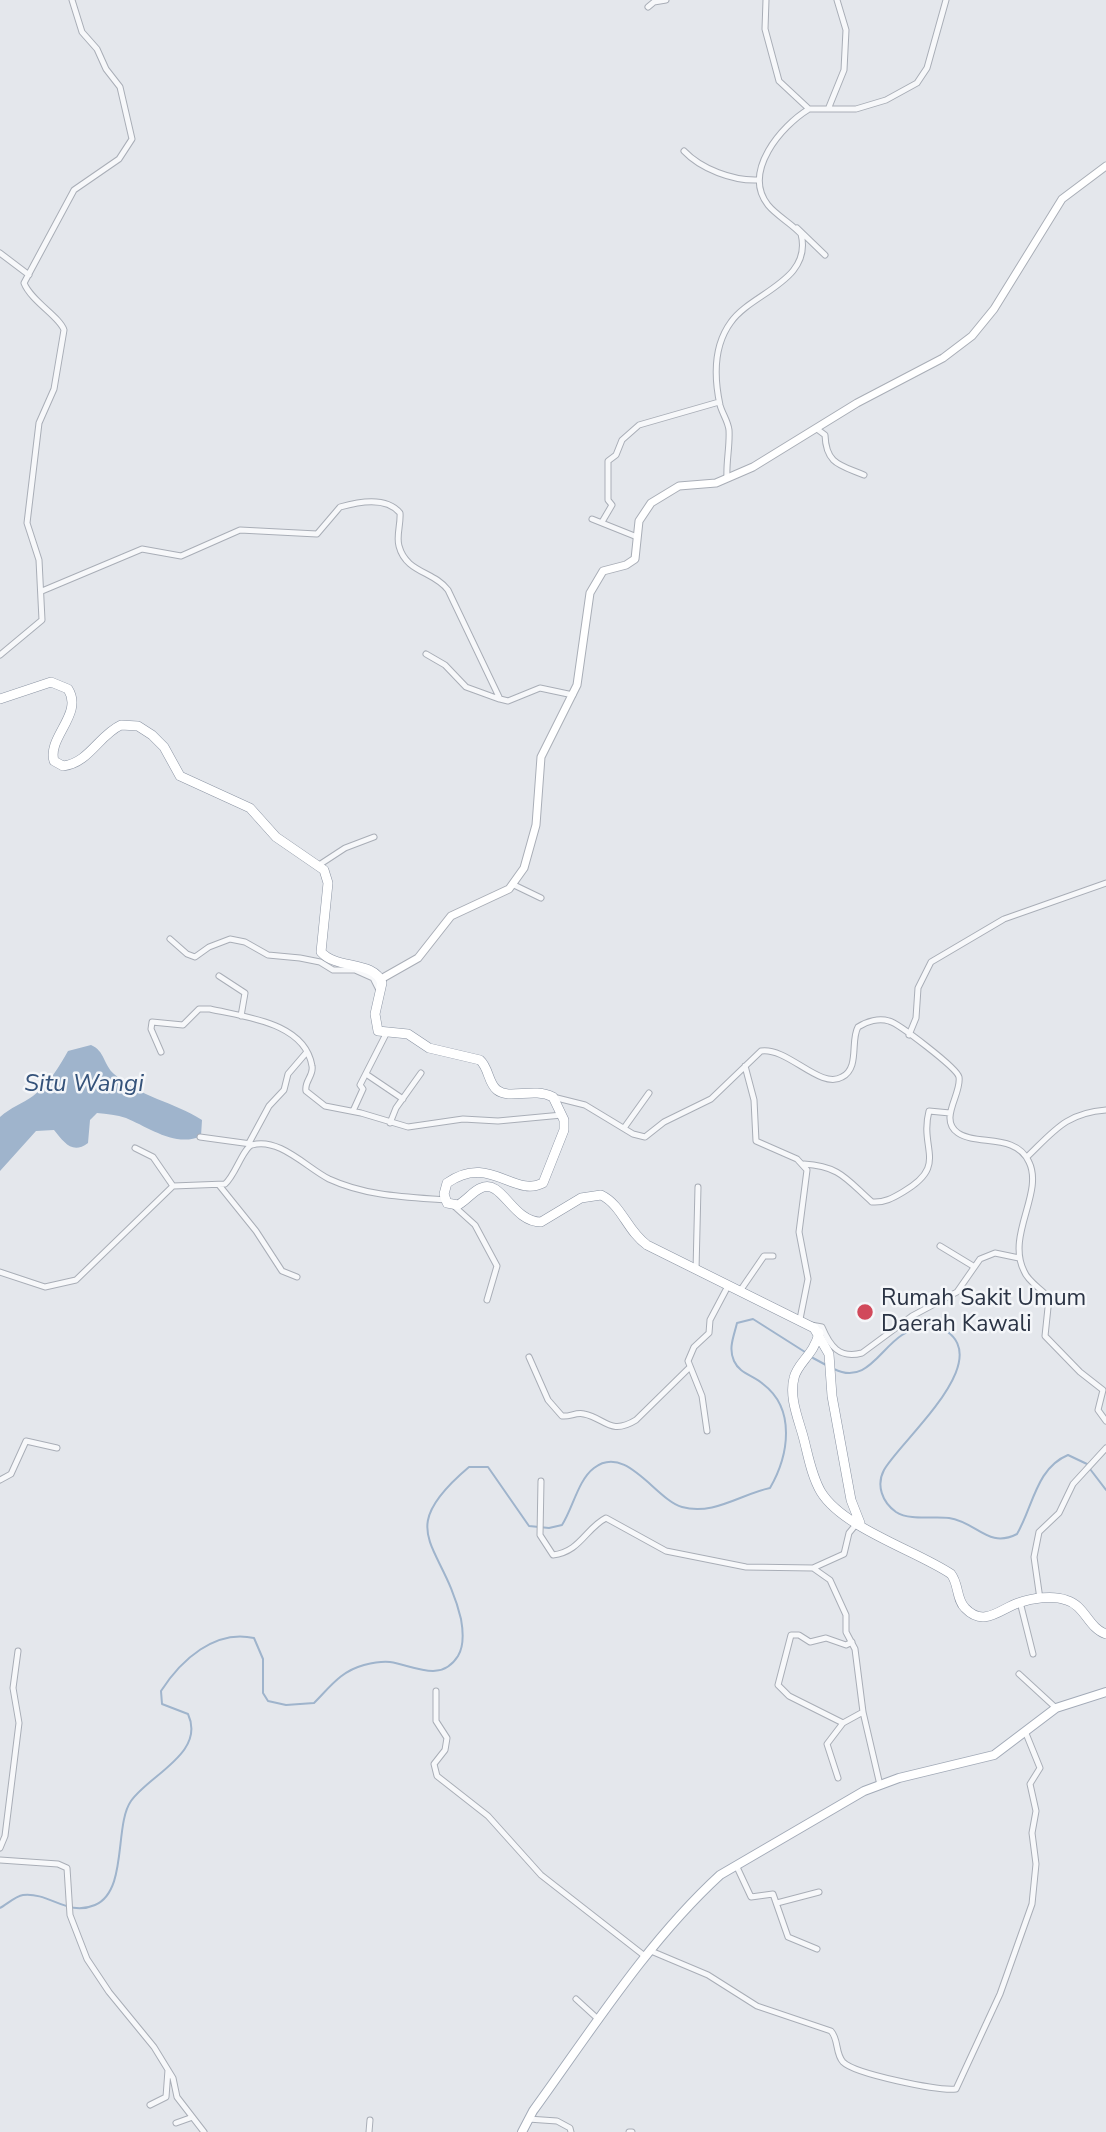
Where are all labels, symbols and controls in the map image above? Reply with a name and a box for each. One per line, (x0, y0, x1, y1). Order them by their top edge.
water label: Situ Wangi (24, 1071, 144, 1099)
place label: Rumah Sakit Umum Daerah Kawali (881, 1285, 1086, 1339)
marker: Rumah Sakit Umum Daerah Kawali (855, 1302, 875, 1322)

